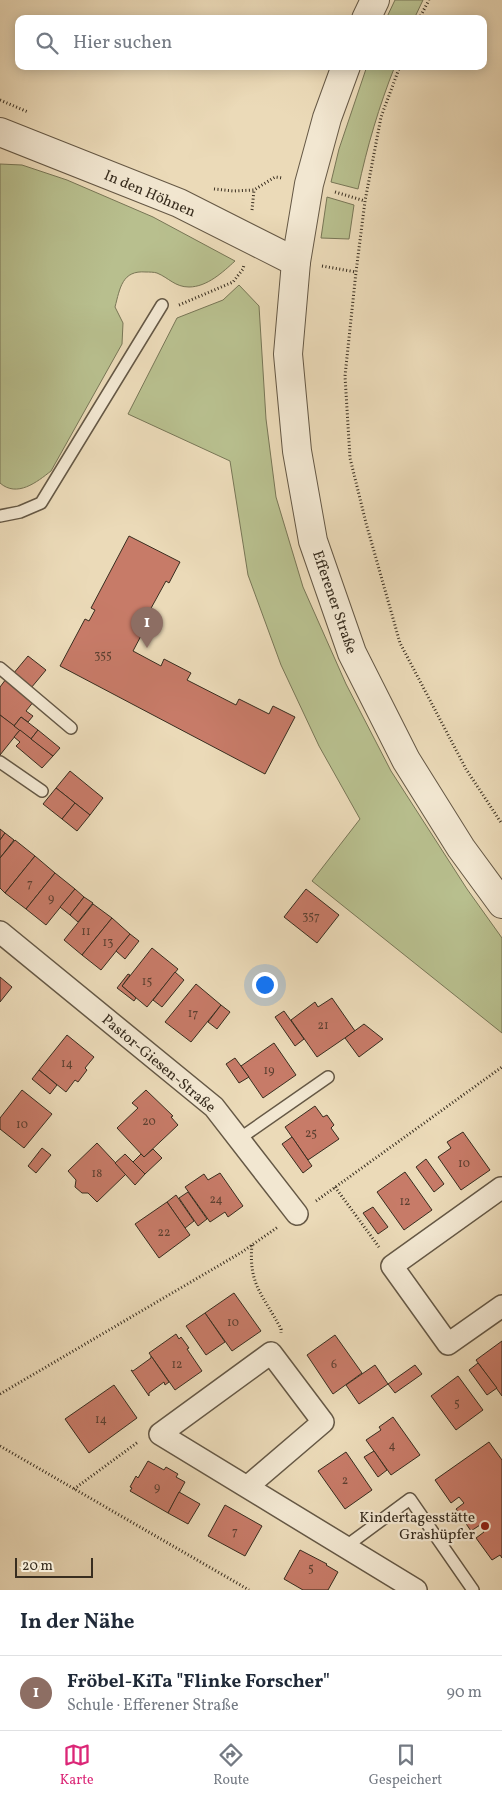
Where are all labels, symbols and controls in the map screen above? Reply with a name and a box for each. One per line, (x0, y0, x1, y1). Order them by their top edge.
search box (15, 15, 487, 70)
icon: search (33, 29, 61, 57)
text: Hier suchen (73, 30, 172, 56)
street label: In den Höhnen (100, 166, 199, 223)
street label: Efferener Straße (306, 548, 361, 657)
pin: 1 (131, 607, 163, 648)
house number: 355 (94, 648, 112, 664)
house number: 7 (27, 876, 33, 892)
house number: 9 (48, 891, 54, 907)
house number: 357 (302, 909, 320, 925)
house number: 11 (81, 924, 91, 940)
house number: 13 (103, 935, 113, 951)
your location (252, 972, 278, 998)
house number: 15 (142, 974, 152, 990)
house number: 17 (188, 1006, 198, 1022)
street label: Pastor-Giesen-Straße (96, 1010, 220, 1118)
house number: 21 (317, 1018, 329, 1034)
house number: 14 (61, 1056, 73, 1072)
house number: 19 (264, 1063, 274, 1079)
house number: 20 (142, 1114, 156, 1130)
house number: 10 (16, 1117, 28, 1133)
house number: 25 (305, 1126, 317, 1142)
house number: 10 (458, 1156, 470, 1172)
house number: 18 (92, 1166, 102, 1182)
house number: 24 (209, 1192, 223, 1208)
house number: 12 (399, 1194, 411, 1210)
house number: 22 (158, 1225, 170, 1241)
house number: 10 (227, 1315, 239, 1331)
house number: 12 (171, 1357, 183, 1373)
house number: 6 (331, 1357, 337, 1373)
house number: 5 (454, 1396, 460, 1412)
house number: 14 (95, 1412, 107, 1428)
house number: 4 (388, 1438, 396, 1454)
house number: 2 (342, 1473, 348, 1489)
house number: 9 (154, 1480, 160, 1496)
place label: Kindertagesstätte Grashüpfer (359, 1508, 475, 1546)
marker: Kindertagesstätte Grashüpfer (479, 1520, 491, 1532)
house number: 7 (232, 1524, 238, 1540)
scale bar (15, 1555, 92, 1578)
text: 20 m (22, 1557, 53, 1576)
house number: 5 (308, 1561, 314, 1577)
text: In der Nähe (20, 1608, 135, 1637)
text: Fröbel-KiTa "Flinke Forscher" (67, 1669, 330, 1695)
text: 1 (33, 1682, 39, 1704)
text: 90 m (446, 1682, 482, 1704)
text: Schule · Efferener Straße (67, 1695, 239, 1717)
tab: Karte (60, 1741, 94, 1790)
tab: Route (213, 1741, 249, 1790)
tab: Gespeichert (369, 1741, 442, 1790)

